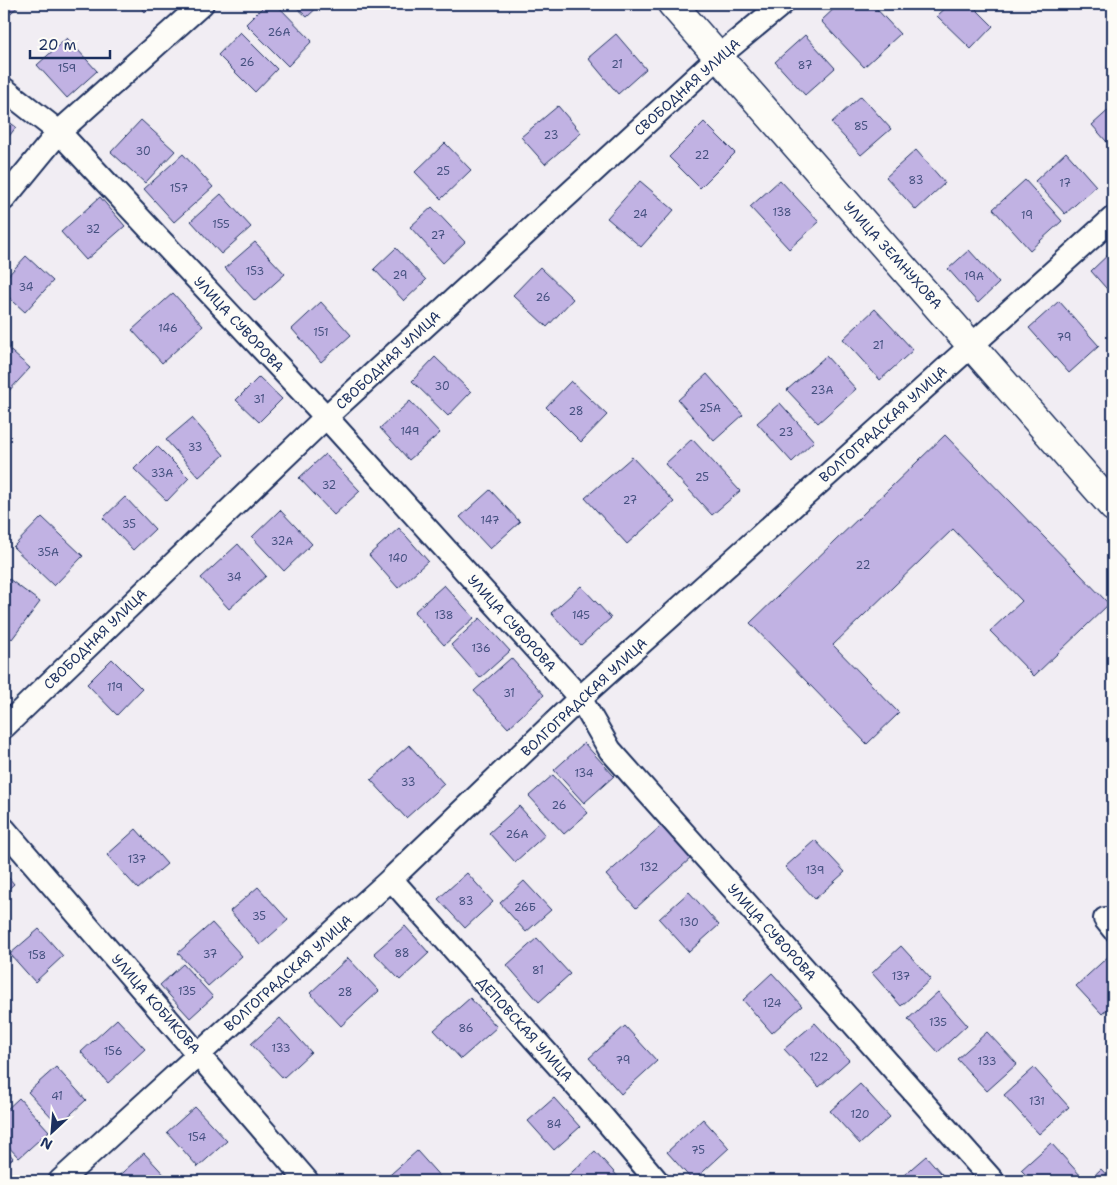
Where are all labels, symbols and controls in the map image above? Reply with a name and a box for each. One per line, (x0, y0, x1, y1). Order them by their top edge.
house number: 26А (268, 25, 290, 40)
scale bar (30, 28, 110, 60)
text: 20 m (38, 35, 77, 55)
street label: СВОБОДНАЯ УЛИЦА (630, 35, 744, 139)
house number: 26 (240, 55, 254, 70)
house number: 21 (611, 57, 623, 72)
house number: 87 (798, 58, 813, 73)
house number: 159 (58, 61, 76, 76)
house number: 85 (854, 119, 868, 134)
house number: 23 (544, 128, 558, 143)
house number: 30 (135, 144, 151, 159)
house number: 22 (695, 148, 709, 163)
house number: 25 (436, 164, 450, 179)
house number: 83 (909, 173, 923, 188)
house number: 17 (1059, 176, 1071, 191)
house number: 157 (170, 181, 188, 196)
street label: УЛИЦА ЗЕМНУХОВА (840, 197, 946, 313)
house number: 138 (772, 205, 792, 220)
house number: 24 (633, 207, 648, 222)
house number: 19 (1021, 208, 1033, 223)
house number: 155 (212, 217, 230, 232)
house number: 32 (86, 222, 100, 237)
house number: 27 (431, 228, 446, 243)
house number: 153 (246, 264, 264, 279)
house number: 29 (393, 268, 407, 283)
house number: 19А (964, 269, 984, 284)
street label: УЛИЦА СУВОРОВА (190, 272, 288, 376)
house number: 34 (19, 280, 34, 295)
house number: 26 (536, 290, 550, 305)
street label: СВОБОДНАЯ УЛИЦА (332, 307, 444, 413)
house number: 146 (158, 321, 178, 336)
house number: 151 (313, 325, 329, 340)
house number: 79 (1057, 330, 1072, 345)
house number: 21 (872, 338, 884, 353)
street label: ВОЛГОГРАДСКАЯ УЛИЦА (815, 362, 951, 486)
house number: 30 (434, 379, 450, 394)
house number: 23А (811, 383, 833, 398)
house number: 31 (253, 392, 265, 407)
house number: 25А (699, 401, 721, 416)
house number: 28 (568, 404, 584, 419)
house number: 149 (400, 424, 420, 439)
house number: 23 (779, 425, 793, 440)
house number: 33 (188, 440, 202, 455)
house number: 33А (151, 466, 173, 481)
house number: 25 (695, 470, 709, 485)
house number: 32 (322, 478, 336, 493)
house number: 27 (623, 493, 638, 508)
house number: 147 (481, 513, 500, 528)
house number: 35 (122, 517, 136, 532)
house number: 32А (271, 534, 293, 549)
house number: 35А (37, 545, 59, 560)
house number: 140 (388, 551, 408, 566)
house number: 22 (856, 558, 870, 573)
house number: 34 (227, 570, 242, 585)
street label: УЛИЦА СУВОРОВА (464, 571, 560, 675)
street label: СВОБОДНАЯ УЛИЦА (40, 585, 150, 693)
house number: 138 (434, 608, 454, 623)
house number: 145 (572, 608, 590, 623)
street label: ВОЛГОГРАДСКАЯ УЛИЦА (517, 634, 651, 760)
house number: 136 (471, 641, 491, 656)
house number: 119 (107, 680, 123, 695)
house number: 31 (503, 686, 515, 701)
house number: 134 (574, 766, 594, 781)
house number: 33 (401, 775, 415, 790)
house number: 26 (552, 798, 566, 813)
house number: 26А (506, 827, 528, 842)
house number: 137 (128, 852, 147, 867)
house number: 132 (640, 860, 658, 875)
house number: 139 (806, 863, 824, 878)
street label: УЛИЦА СУВОРОВА (724, 880, 820, 984)
house number: 83 (459, 894, 473, 909)
house number: 26Б (514, 900, 536, 915)
house number: 35 (252, 909, 266, 924)
street label: ВОЛГОГРАДСКАЯ УЛИЦА (220, 911, 356, 1035)
house number: 130 (679, 915, 699, 930)
house number: 88 (394, 946, 410, 961)
house number: 37 (203, 947, 218, 962)
house number: 158 (28, 948, 46, 963)
street label: УЛИЦА КОБИКОВА (108, 950, 204, 1058)
house number: 81 (532, 963, 544, 978)
house number: 137 (892, 969, 911, 984)
street label: ДЕПОВСКАЯ УЛИЦА (473, 973, 577, 1085)
house number: 135 (178, 984, 196, 999)
house number: 28 (337, 985, 353, 1000)
house number: 124 (763, 996, 782, 1011)
house number: 135 (929, 1015, 947, 1030)
house number: 86 (458, 1021, 474, 1036)
house number: 133 (272, 1041, 290, 1056)
house number: 156 (104, 1044, 122, 1059)
house number: 122 (810, 1050, 828, 1065)
house number: 79 (616, 1053, 631, 1068)
house number: 133 (978, 1054, 996, 1069)
house number: 41 (51, 1089, 63, 1104)
house number: 131 (1029, 1094, 1045, 1109)
house number: 120 (850, 1107, 870, 1122)
north arrow (28, 1108, 78, 1158)
house number: 84 (547, 1117, 562, 1132)
house number: 154 (188, 1130, 207, 1145)
text: N (37, 1133, 55, 1154)
house number: 75 (691, 1143, 705, 1158)

